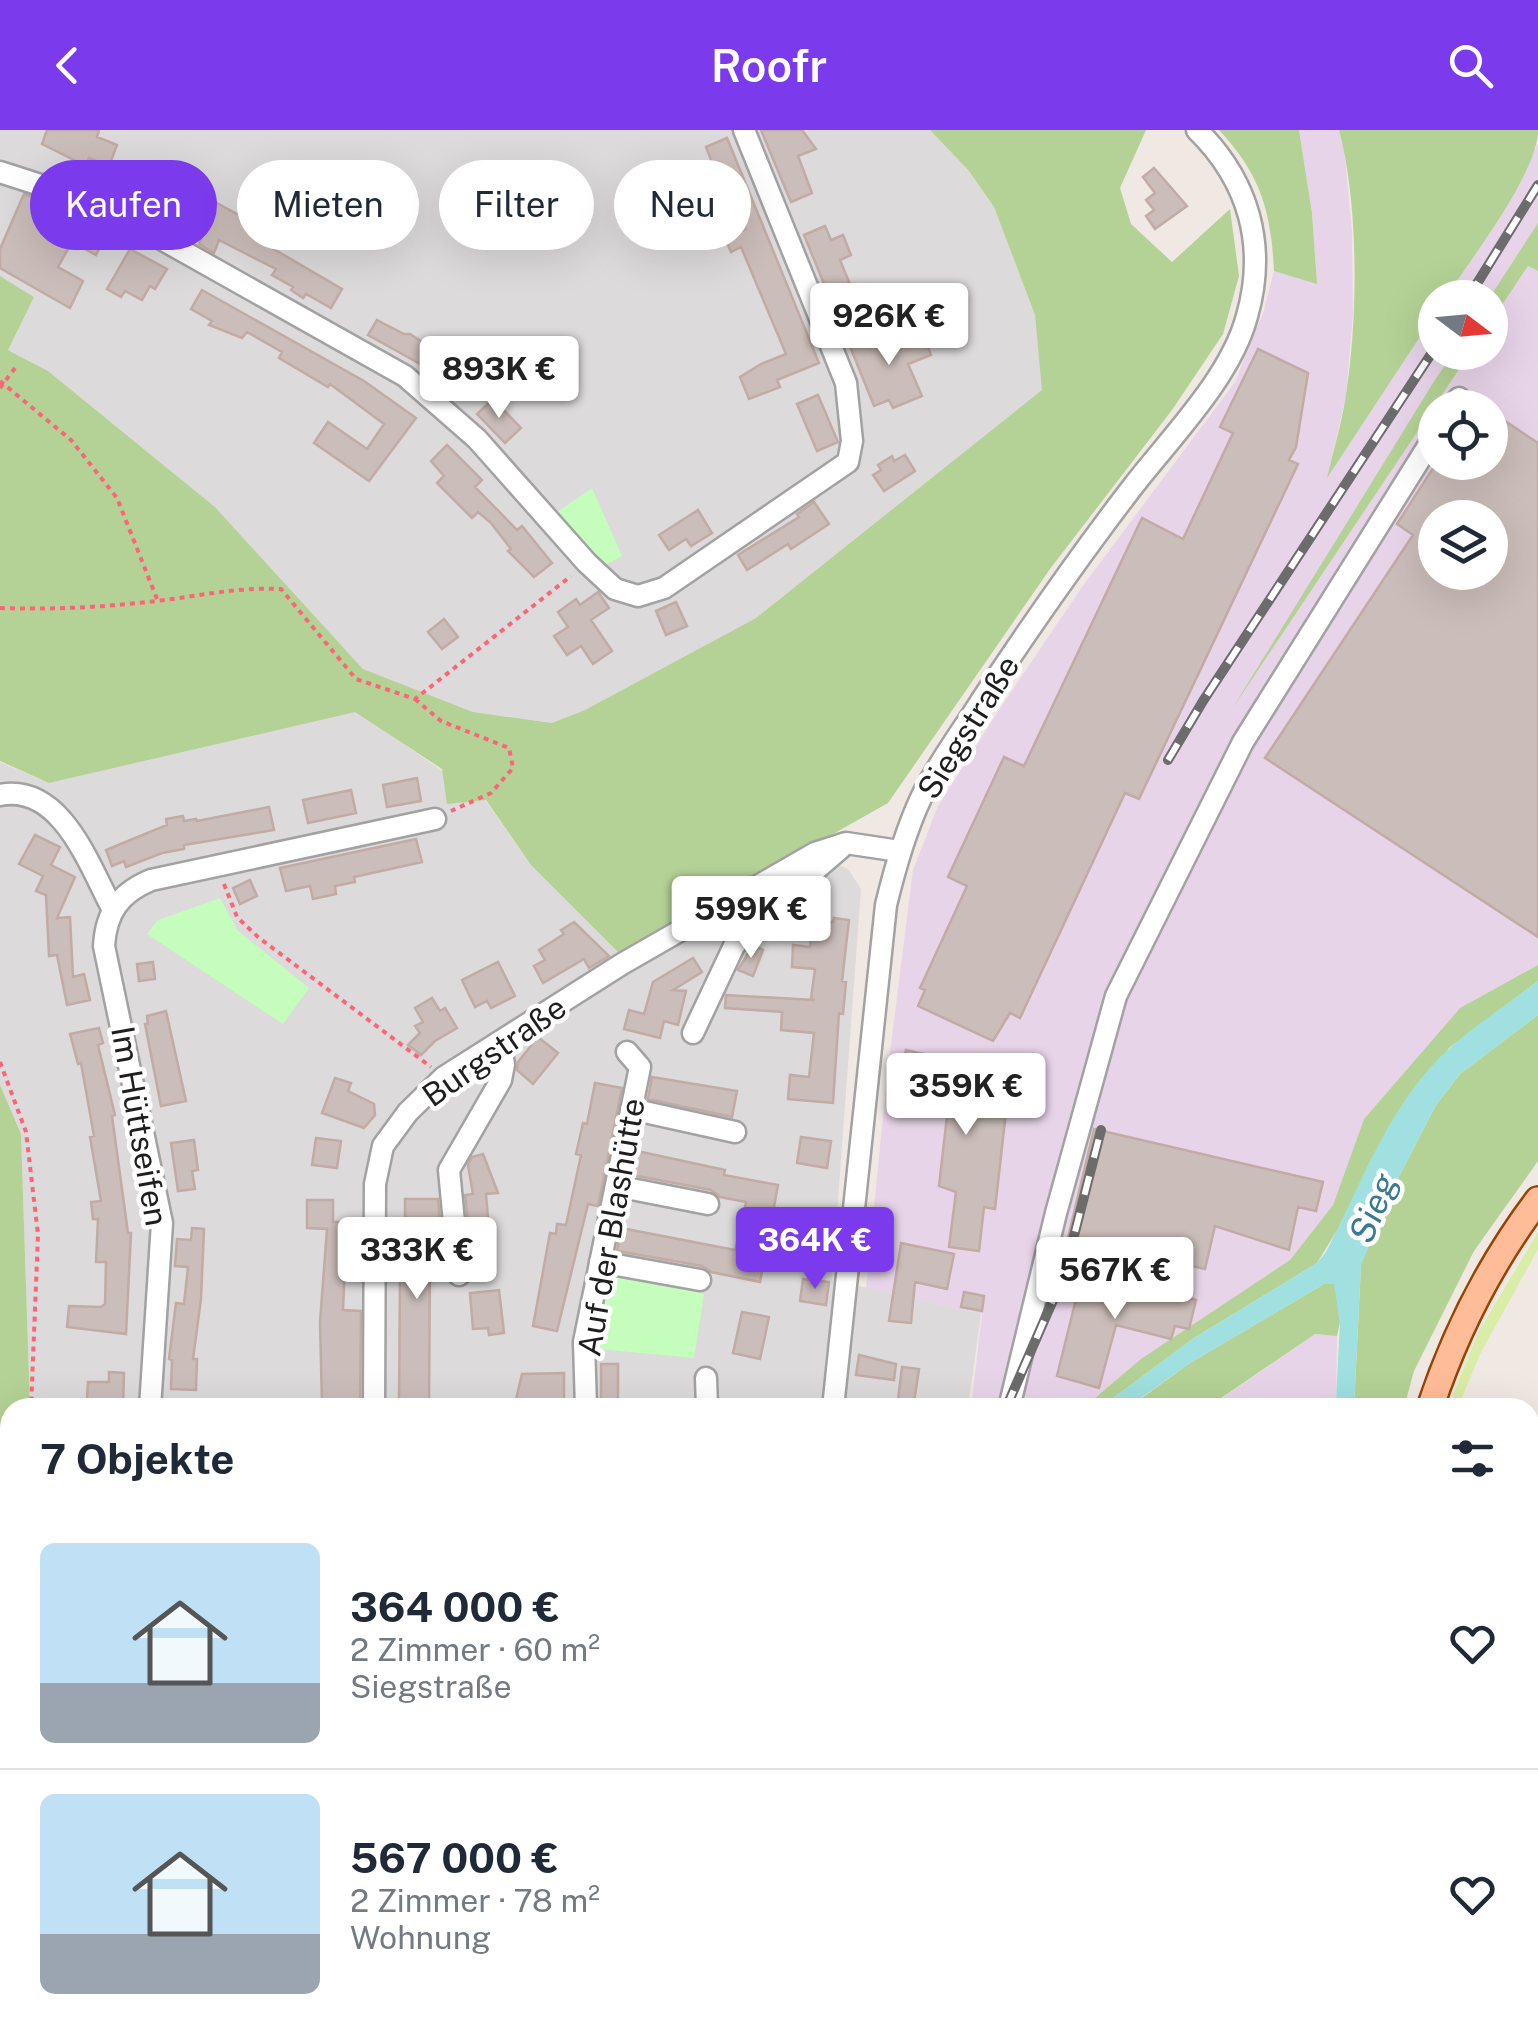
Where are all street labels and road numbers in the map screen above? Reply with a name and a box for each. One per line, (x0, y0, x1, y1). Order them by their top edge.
street label: Siegstraße (909, 649, 1027, 805)
street label: Burgstraße (415, 988, 573, 1114)
street label: Im Hüttseifen (104, 1023, 176, 1229)
street label: Auf der Blashütte (570, 1095, 652, 1359)

